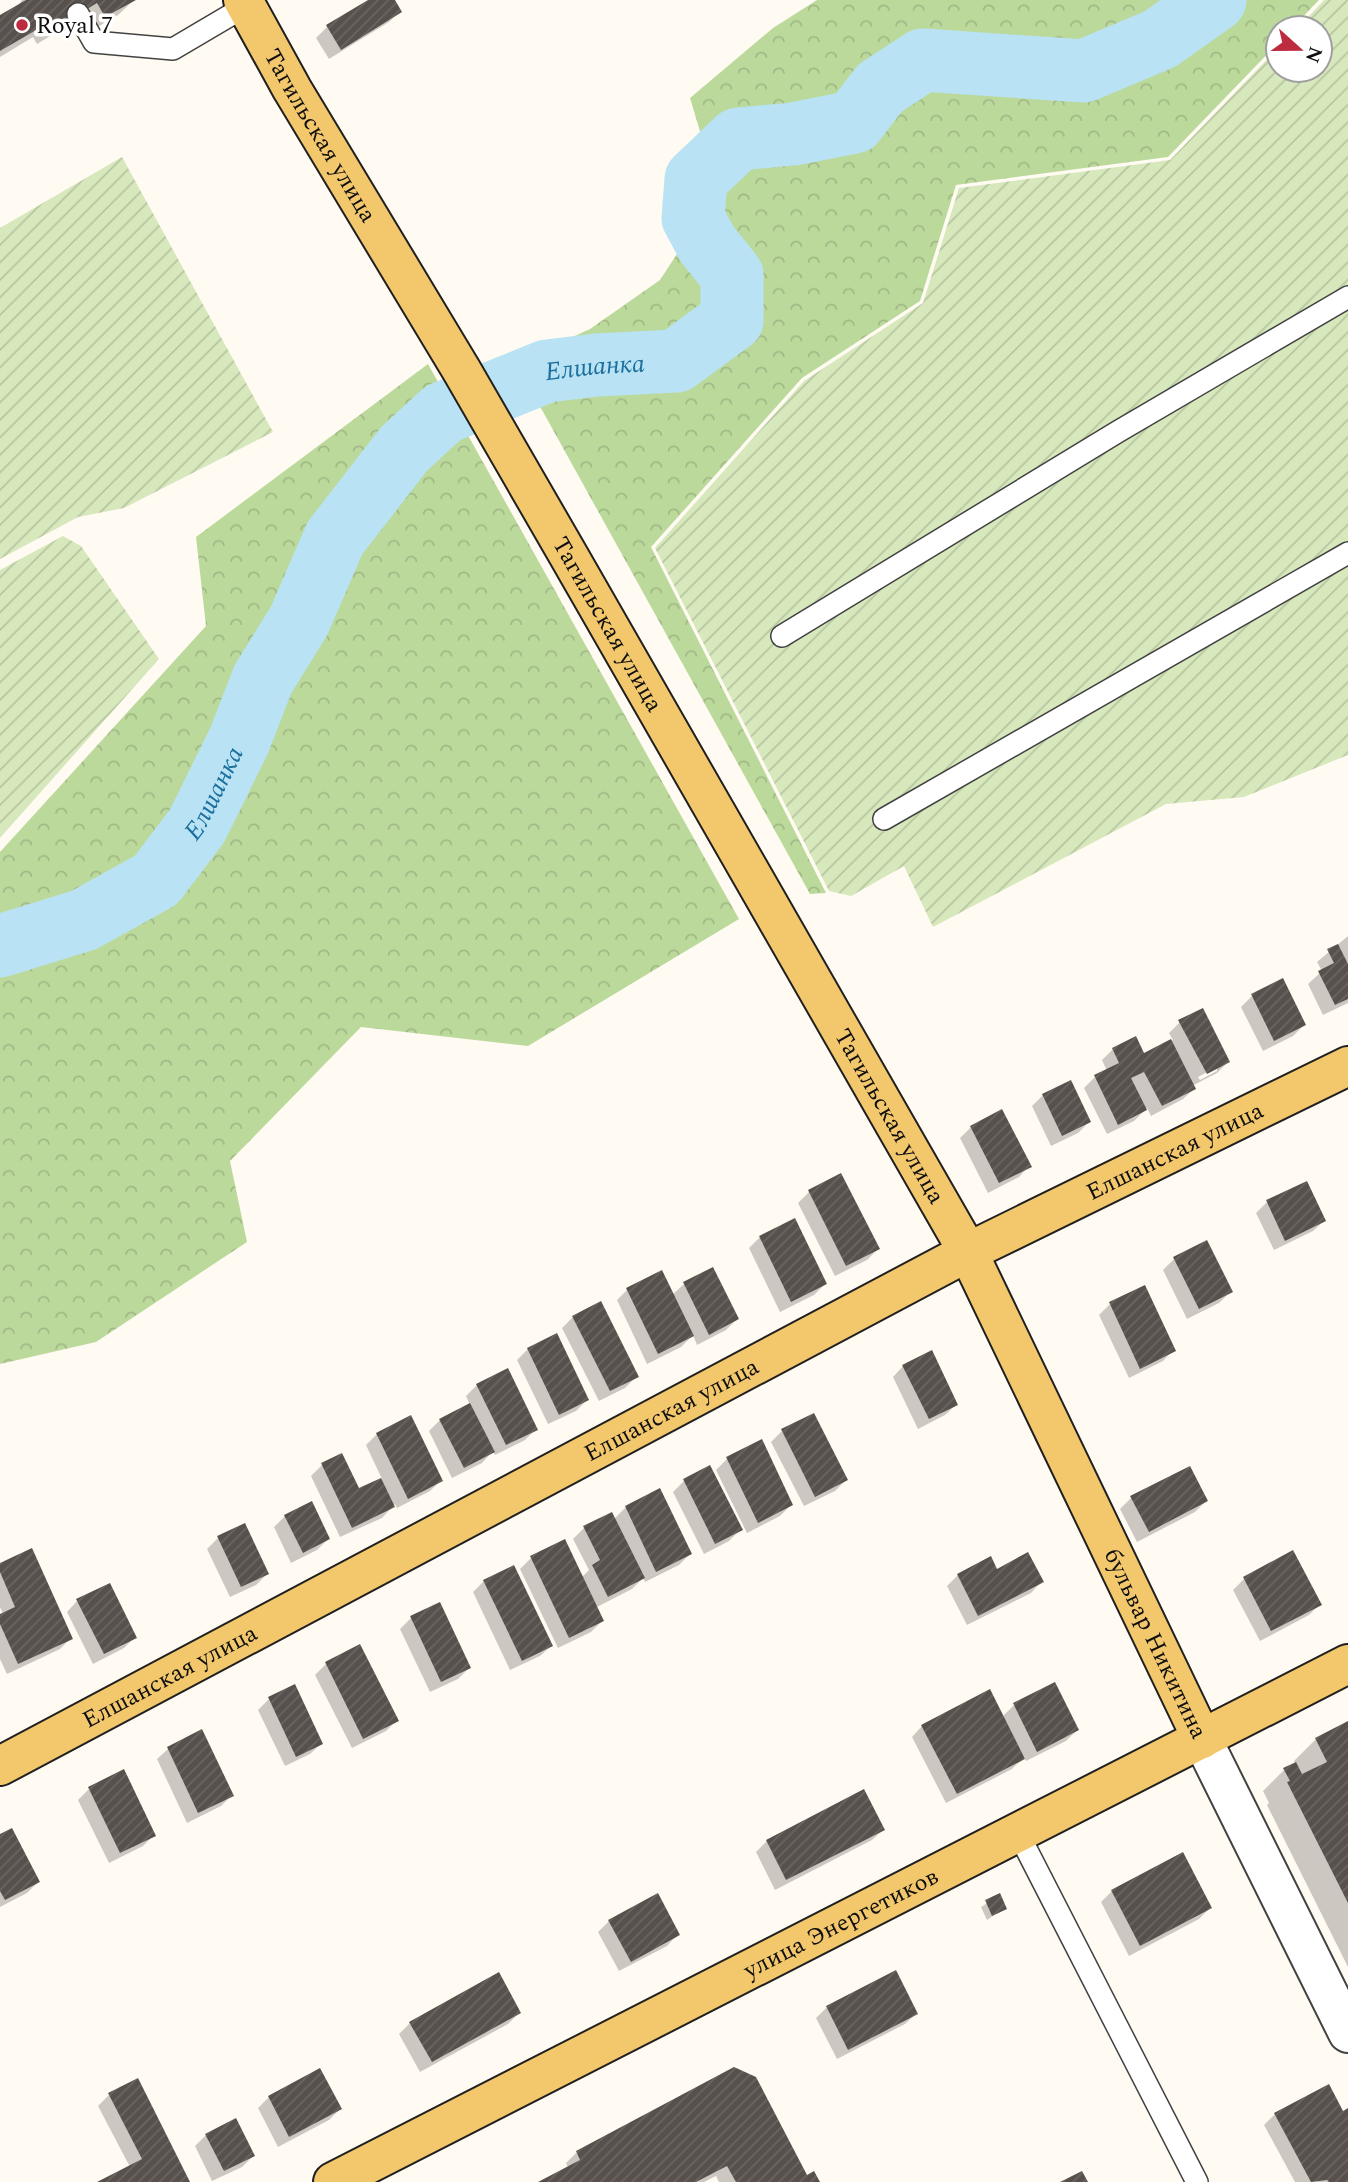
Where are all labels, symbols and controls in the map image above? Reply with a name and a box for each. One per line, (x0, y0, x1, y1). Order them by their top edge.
place label: Royal 7 (36, 8, 113, 44)
north arrow (1264, 14, 1334, 84)
marker: Royal 7 (14, 17, 30, 33)
street label: Тагильская улица (254, 42, 386, 230)
text: N (1297, 42, 1330, 67)
water label: Елшанка (543, 344, 646, 392)
street label: Тагильская улица (542, 530, 672, 719)
water label: Елшанка (174, 740, 254, 849)
street label: Тагильская улица (824, 1022, 954, 1211)
street label: Елшанская улица (1080, 1093, 1270, 1211)
street label: Елшанская улица (578, 1349, 766, 1472)
street label: бульвар Никитина (1094, 1542, 1216, 1745)
street label: Елшанская улица (76, 1615, 264, 1738)
street label: улица Энергетиков (737, 1859, 945, 1989)

